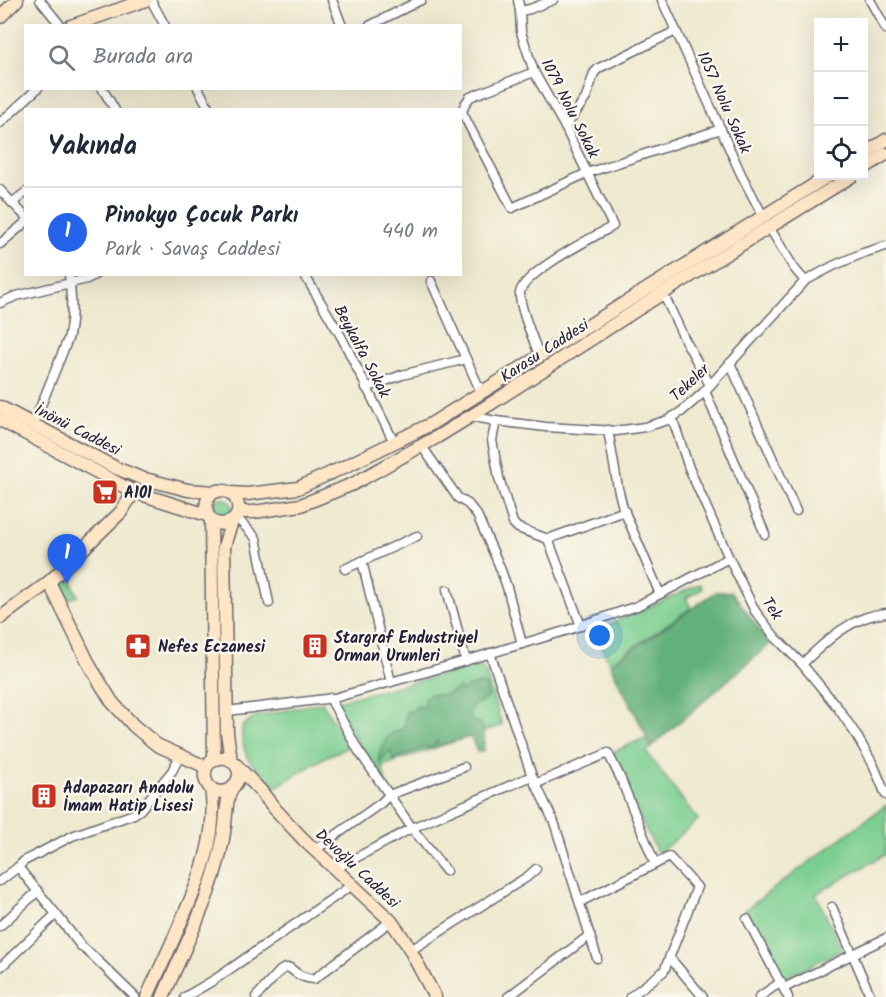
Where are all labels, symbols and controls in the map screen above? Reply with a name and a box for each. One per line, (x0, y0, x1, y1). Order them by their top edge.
map controls (814, 18, 868, 180)
button: + (814, 18, 868, 72)
search box (24, 24, 462, 90)
text: Burada ara (93, 40, 193, 75)
icon: search (45, 41, 78, 74)
street label: 1057 Nolu Sokak (690, 47, 758, 158)
street label: 1079 Nolu Sokak (534, 54, 606, 163)
button: − (814, 72, 868, 126)
text: Yakında (48, 126, 137, 168)
button: locate (814, 126, 868, 180)
text: Pinokyo Çocuk Parkı (105, 199, 298, 234)
text: 1 (64, 216, 71, 248)
text: 440 m (382, 216, 438, 248)
text: Park · Savaş Caddesi (105, 234, 280, 266)
street label: Beykalfa Sokak (327, 301, 397, 403)
street label: Karasu Caddesi (495, 312, 595, 389)
street label: Tekeler (664, 357, 717, 408)
street label: İnönü Caddesi (30, 398, 126, 463)
supermarket icon: A101 (90, 477, 120, 507)
place label: A101 (124, 481, 152, 506)
pin: 1 (48, 534, 86, 584)
street label: Tek (755, 592, 789, 626)
your location (585, 621, 614, 650)
place label: Stargraf Endustriyel Orman Urunleri (334, 626, 479, 669)
pharmacy icon: Nefes Eczanesi (123, 631, 153, 661)
building icon: Stargraf Endustriyel Orman Urunleri (300, 631, 330, 661)
place label: Nefes Eczanesi (158, 635, 266, 660)
place label: Adapazarı Anadolu İmam Hatip Lisesi (63, 776, 194, 819)
building icon: Adapazarı Anadolu İmam Hatip Lisesi (29, 781, 59, 811)
street label: Devoğlu Caddesi (309, 823, 406, 916)

